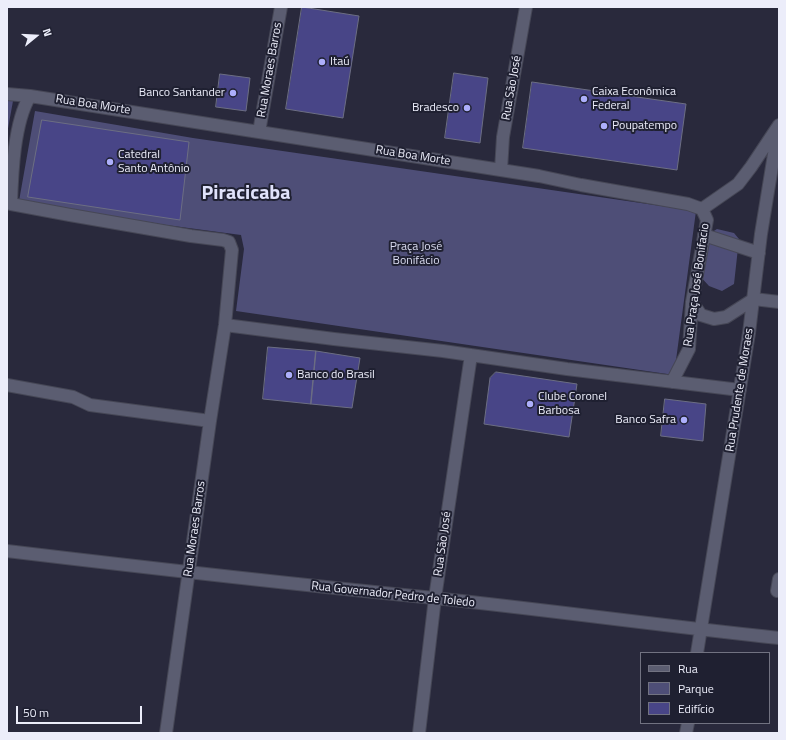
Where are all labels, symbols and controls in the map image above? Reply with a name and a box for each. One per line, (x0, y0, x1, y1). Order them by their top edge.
north arrow (16, 16, 56, 56)
street label: Rua Moraes Barros (255, 21, 285, 119)
text: N (39, 26, 56, 38)
place label: Itaú (330, 55, 350, 69)
street label: Rua São José (499, 55, 525, 121)
marker: Itaú (317, 57, 327, 67)
place label: Caixa Econômica Federal (592, 85, 676, 113)
place label: Banco Santander (139, 86, 225, 100)
marker: Banco Santander (228, 88, 238, 98)
street label: Rua Boa Morte (55, 92, 131, 118)
marker: Caixa Econômica Federal (579, 94, 589, 104)
place label: Bradesco (412, 101, 459, 115)
marker: Bradesco (462, 103, 472, 113)
place label: Poupatempo (612, 119, 677, 133)
marker: Poupatempo (599, 121, 609, 131)
street label: Rua Boa Morte (375, 143, 451, 169)
place label: Catedral Santo Antônio (118, 148, 190, 176)
marker: Catedral Santo Antônio (105, 157, 115, 167)
district label: Piracicaba (202, 182, 290, 206)
street label: Rua Praça José Bonifacio (681, 222, 713, 348)
park label: Praça José Bonifácio (390, 240, 442, 268)
street label: Rua Prudente de Moraes (723, 327, 757, 453)
place label: Banco do Brasil (297, 368, 375, 382)
marker: Banco do Brasil (284, 370, 294, 380)
place label: Clube Coronel Barbosa (538, 390, 607, 418)
marker: Clube Coronel Barbosa (525, 399, 535, 409)
place label: Banco Safra (615, 413, 676, 427)
marker: Banco Safra (679, 415, 689, 425)
street label: Rua Moraes Barros (181, 480, 209, 578)
street label: Rua São José (431, 511, 455, 577)
street label: Rua Governador Pedro de Toledo (310, 579, 476, 611)
legend (640, 652, 770, 724)
text: Rua (678, 659, 698, 678)
text: Parque (678, 679, 714, 698)
scale bar (18, 698, 144, 724)
text: Edifício (678, 699, 714, 718)
text: 50 m (23, 703, 49, 722)

